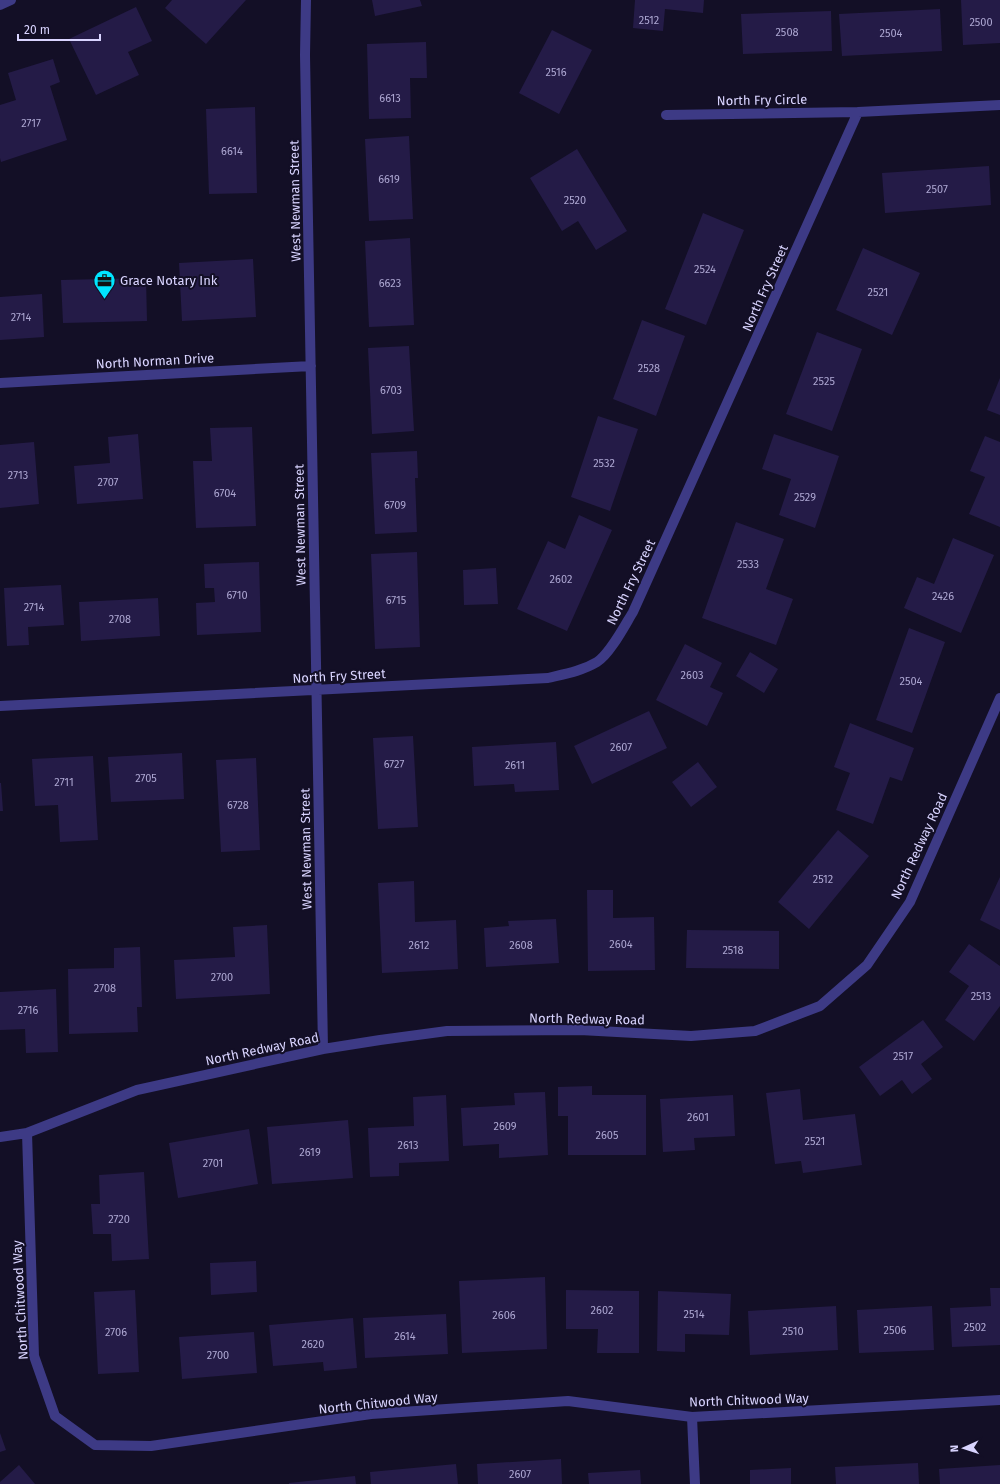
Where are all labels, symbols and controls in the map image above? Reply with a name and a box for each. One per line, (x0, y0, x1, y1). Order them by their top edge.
house number: 2512 (639, 14, 659, 27)
scale bar (18, 16, 100, 42)
house number: 2500 (969, 16, 993, 29)
text: 20 m (24, 23, 50, 37)
house number: 2508 (775, 26, 799, 39)
house number: 2504 (880, 27, 903, 40)
house number: 2516 (545, 66, 567, 79)
house number: 6613 (379, 92, 401, 105)
street label: North Fry Circle (717, 92, 807, 108)
house number: 2717 (21, 117, 41, 130)
street label: West Newman Street (286, 140, 304, 262)
house number: 6614 (221, 145, 243, 158)
house number: 6619 (378, 173, 400, 186)
house number: 2507 (926, 183, 948, 196)
house number: 2520 (564, 194, 586, 207)
street label: North Fry Street (739, 242, 791, 334)
house number: 2524 (694, 263, 716, 276)
office icon: Grace Notary Ink (91, 267, 117, 300)
place label: Grace Notary Ink (120, 273, 218, 288)
house number: 6623 (379, 277, 401, 290)
house number: 2521 (868, 286, 888, 299)
house number: 2714 (11, 311, 31, 324)
street label: North Norman Drive (95, 350, 215, 372)
house number: 2528 (638, 362, 660, 375)
house number: 2525 (813, 375, 835, 388)
house number: 6703 (380, 384, 402, 397)
house number: 2532 (593, 457, 615, 470)
street label: West Newman Street (291, 464, 309, 586)
house number: 2713 (8, 469, 28, 482)
house number: 2707 (98, 476, 119, 489)
house number: 6704 (214, 487, 236, 500)
house number: 2529 (794, 491, 816, 504)
house number: 6709 (384, 499, 406, 512)
street label: North Fry Street (604, 537, 658, 627)
house number: 2533 (737, 558, 759, 571)
house number: 2602 (550, 573, 572, 586)
house number: 6710 (226, 589, 248, 602)
house number: 2426 (932, 590, 954, 603)
house number: 6715 (386, 594, 407, 607)
house number: 2714 (24, 601, 44, 614)
house number: 2708 (109, 613, 131, 626)
street label: North Fry Street (292, 666, 386, 686)
house number: 2603 (681, 669, 703, 682)
house number: 2504 (900, 675, 923, 688)
house number: 2607 (610, 741, 632, 754)
house number: 6727 (384, 758, 404, 771)
house number: 2611 (505, 759, 525, 772)
house number: 2705 (135, 772, 157, 785)
house number: 2711 (54, 776, 74, 789)
street label: West Newman Street (297, 788, 315, 910)
street label: North Redway Road (888, 790, 950, 902)
house number: 6728 (227, 799, 249, 812)
house number: 2512 (813, 873, 833, 886)
house number: 2604 (609, 938, 633, 951)
house number: 2612 (409, 939, 429, 952)
house number: 2608 (509, 939, 533, 952)
house number: 2518 (722, 944, 744, 957)
house number: 2700 (211, 971, 233, 984)
house number: 2708 (94, 982, 116, 995)
house number: 2513 (971, 990, 991, 1003)
house number: 2716 (18, 1004, 38, 1017)
street label: North Redway Road (529, 1010, 645, 1028)
street label: North Redway Road (204, 1030, 320, 1068)
house number: 2517 (893, 1050, 913, 1063)
house number: 2601 (687, 1111, 709, 1124)
house number: 2609 (493, 1120, 517, 1133)
house number: 2605 (596, 1129, 619, 1142)
house number: 2521 (805, 1135, 825, 1148)
house number: 2613 (397, 1139, 419, 1152)
house number: 2619 (299, 1146, 321, 1159)
house number: 2701 (203, 1157, 223, 1170)
house number: 2720 (108, 1213, 130, 1226)
street label: North Chitwood Way (9, 1239, 31, 1360)
house number: 2602 (591, 1304, 613, 1317)
house number: 2514 (683, 1308, 705, 1321)
house number: 2606 (492, 1309, 516, 1322)
house number: 2502 (964, 1321, 986, 1334)
house number: 2506 (884, 1324, 907, 1337)
house number: 2510 (782, 1325, 804, 1338)
house number: 2706 (105, 1326, 127, 1339)
house number: 2614 (394, 1330, 416, 1343)
house number: 2620 (302, 1338, 324, 1351)
house number: 2700 (207, 1349, 229, 1362)
street label: North Chitwood Way (318, 1389, 439, 1417)
street label: North Chitwood Way (689, 1390, 810, 1410)
north arrow (944, 1428, 984, 1468)
text: N (948, 1445, 961, 1452)
house number: 2607 (509, 1468, 531, 1481)

